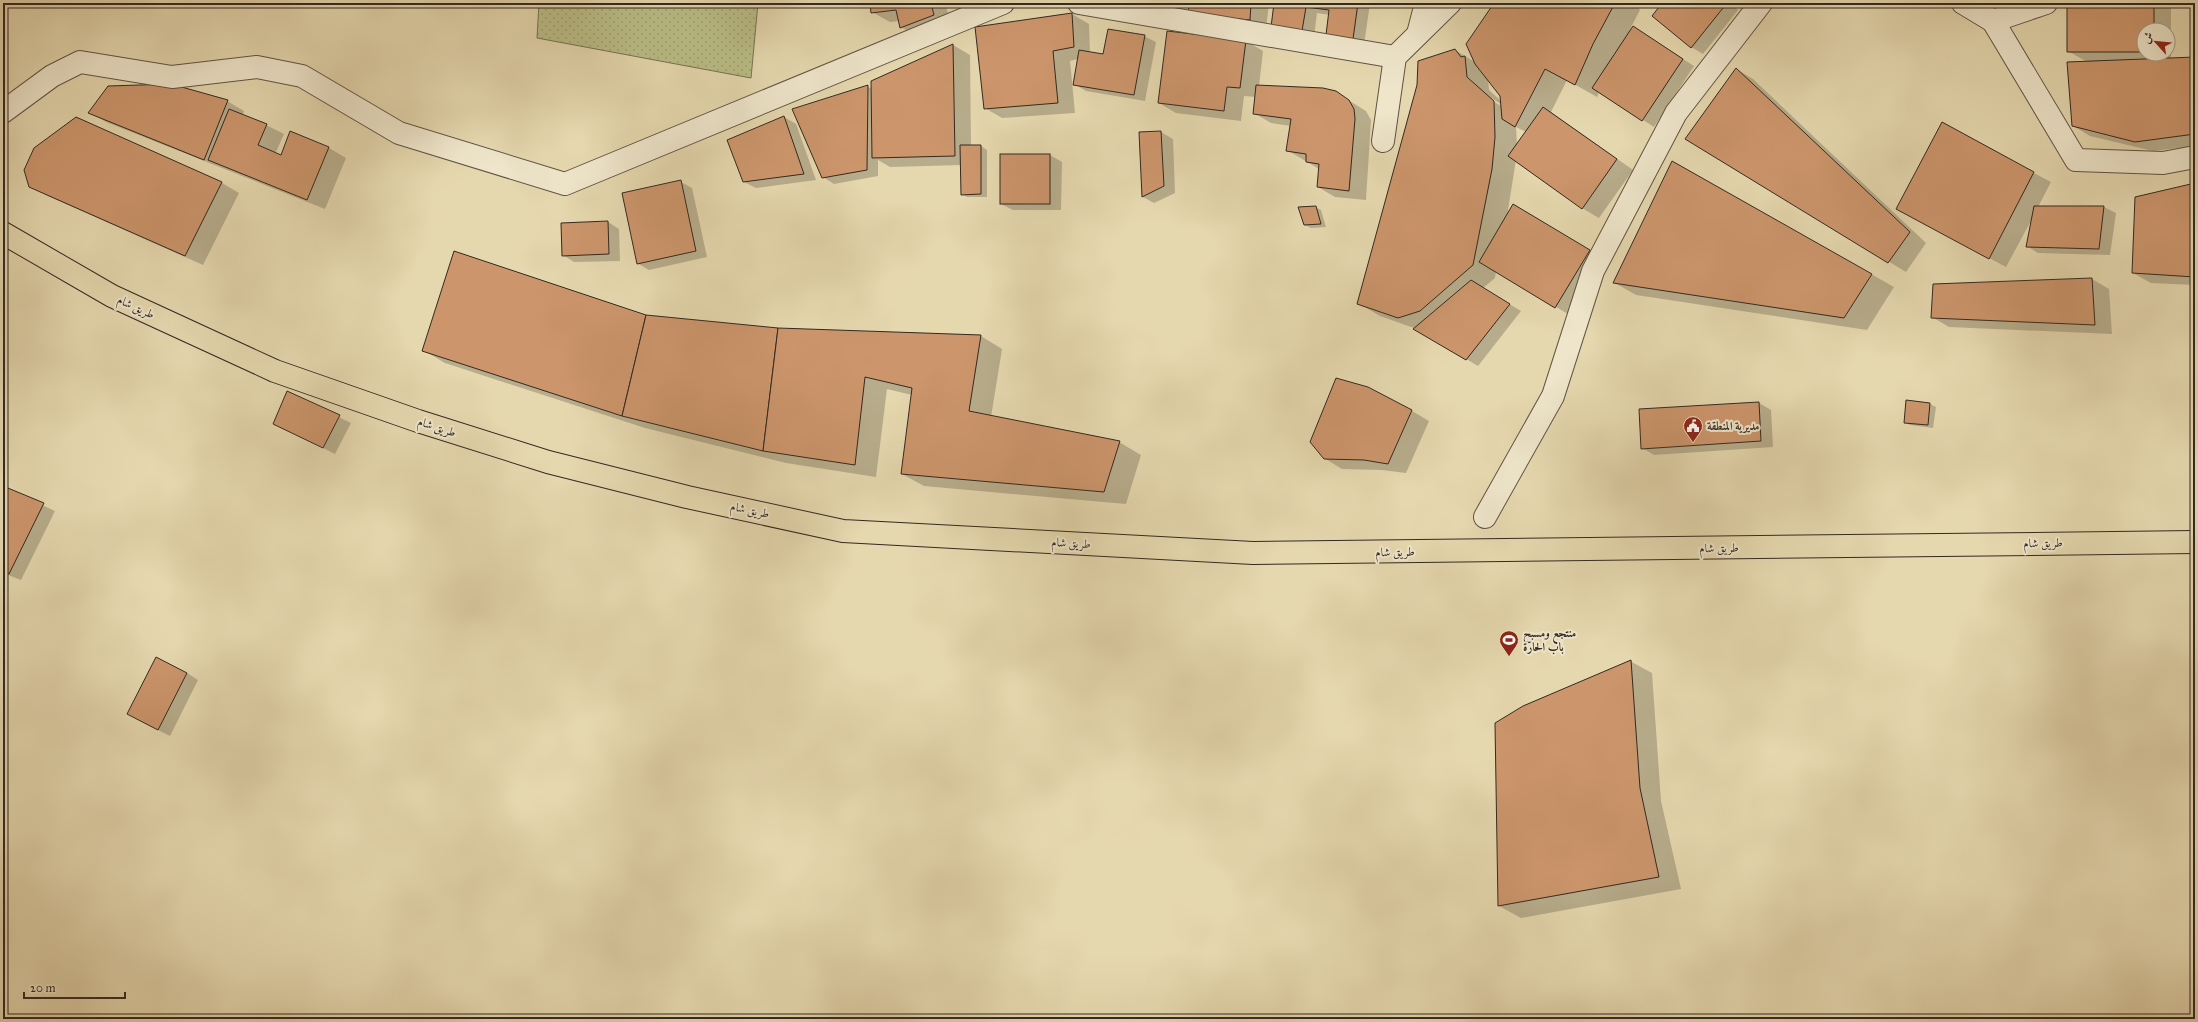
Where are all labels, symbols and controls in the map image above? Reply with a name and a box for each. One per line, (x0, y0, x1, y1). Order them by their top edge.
north arrow (2136, 22, 2176, 62)
text: ش (2139, 30, 2156, 46)
street label: طريق شام (113, 292, 157, 325)
street label: طريق شام (415, 414, 458, 444)
public building icon: مديرية المنطقة (1682, 415, 1704, 443)
place label: مديرية المنطقة (1707, 419, 1760, 434)
street label: طريق شام (728, 499, 771, 525)
street label: طريق شام (1051, 535, 1091, 555)
street label: طريق شام (2023, 536, 2063, 554)
street label: طريق شام (1699, 541, 1739, 559)
street label: طريق شام (1375, 545, 1415, 563)
place label: منتجع ومسبح باب الحارة (1523, 626, 1577, 655)
sports icon: منتجع ومسبح باب الحارة (1498, 629, 1520, 657)
scale bar (24, 974, 125, 1000)
text: 20 m (30, 981, 56, 995)

